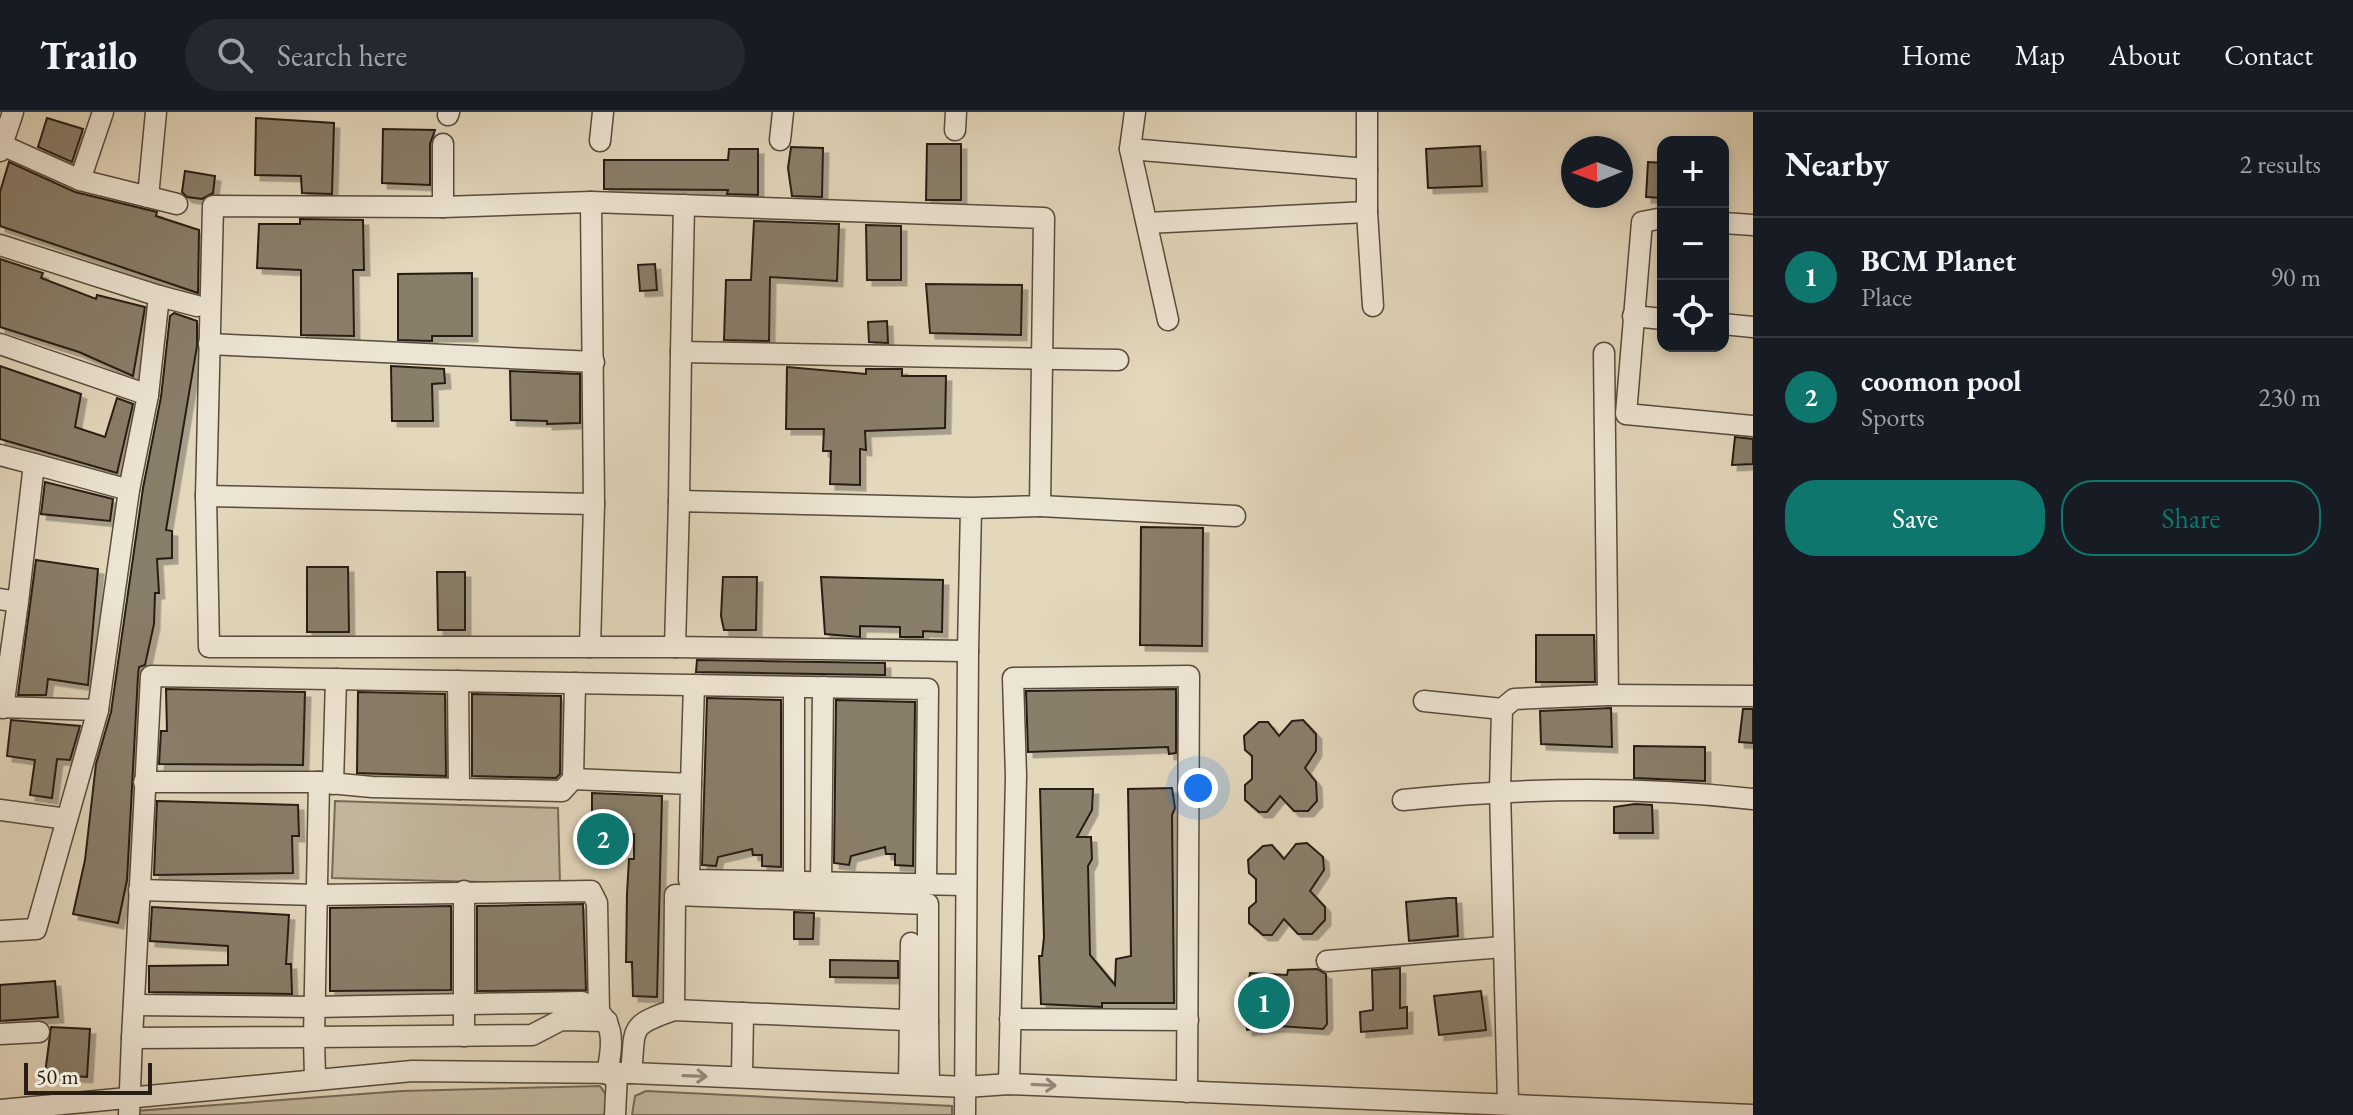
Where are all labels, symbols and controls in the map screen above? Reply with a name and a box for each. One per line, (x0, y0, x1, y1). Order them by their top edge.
search box (185, 19, 745, 91)
text: Trailo (40, 31, 137, 80)
icon: search (213, 33, 257, 77)
text: Search here (277, 36, 407, 75)
text: Home (1901, 37, 1971, 73)
text: Map (2015, 37, 2065, 73)
text: About (2109, 37, 2180, 73)
text: Contact (2224, 37, 2313, 73)
north arrow (1561, 136, 1633, 208)
map controls (1657, 136, 1729, 352)
button: + (1657, 136, 1729, 208)
text: Nearby (1785, 142, 1889, 186)
text: 2 results (2240, 147, 2321, 181)
button: − (1657, 208, 1729, 280)
text: BCM Planet (1861, 241, 2016, 280)
text: 1 (1804, 260, 1818, 294)
text: 90 m (2271, 260, 2321, 294)
button: locate (1657, 280, 1729, 352)
text: Place (1861, 280, 1912, 314)
text: coomon pool (1861, 361, 2022, 400)
text: 2 (1804, 380, 1818, 414)
text: 230 m (2258, 380, 2321, 414)
text: Sports (1861, 400, 1925, 434)
button: Save (1785, 480, 2045, 556)
button: Share (2061, 480, 2321, 556)
your location (1178, 768, 1218, 808)
pin: 2 (577, 809, 629, 869)
pin: 1 (1238, 973, 1290, 1033)
scale bar (24, 1059, 152, 1095)
text: 50 m (36, 1062, 79, 1091)
one-way arrow (681, 1068, 708, 1083)
one-way arrow (1030, 1078, 1057, 1093)

